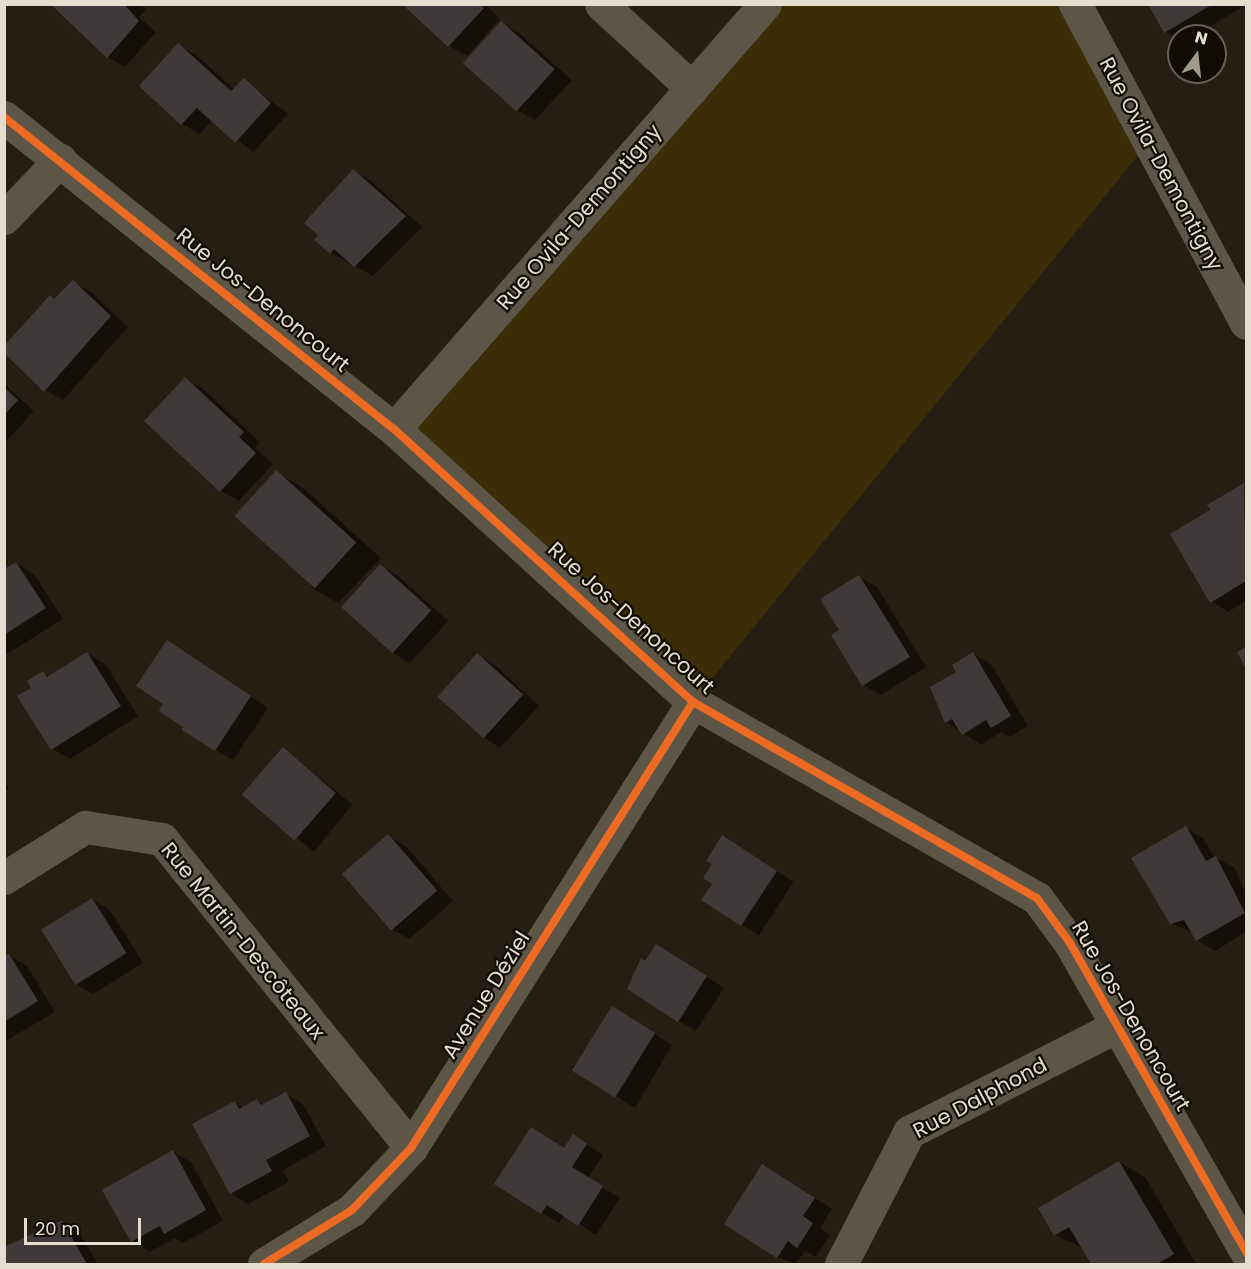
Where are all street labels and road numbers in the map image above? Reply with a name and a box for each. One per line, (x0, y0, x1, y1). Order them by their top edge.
street label: Rue Ovila-Demontigny (1094, 53, 1228, 275)
street label: Rue Ovila-Demontigny (491, 119, 667, 315)
street label: Rue Jos-Denoncourt (171, 222, 355, 378)
street label: Rue Jos-Denoncourt (543, 537, 719, 699)
street label: Rue Martin-Descôteaux (156, 837, 330, 1045)
street label: Rue Jos-Denoncourt (1066, 917, 1196, 1115)
street label: Avenue Déziel (437, 927, 535, 1063)
street label: Rue Dalphond (909, 1052, 1051, 1144)

